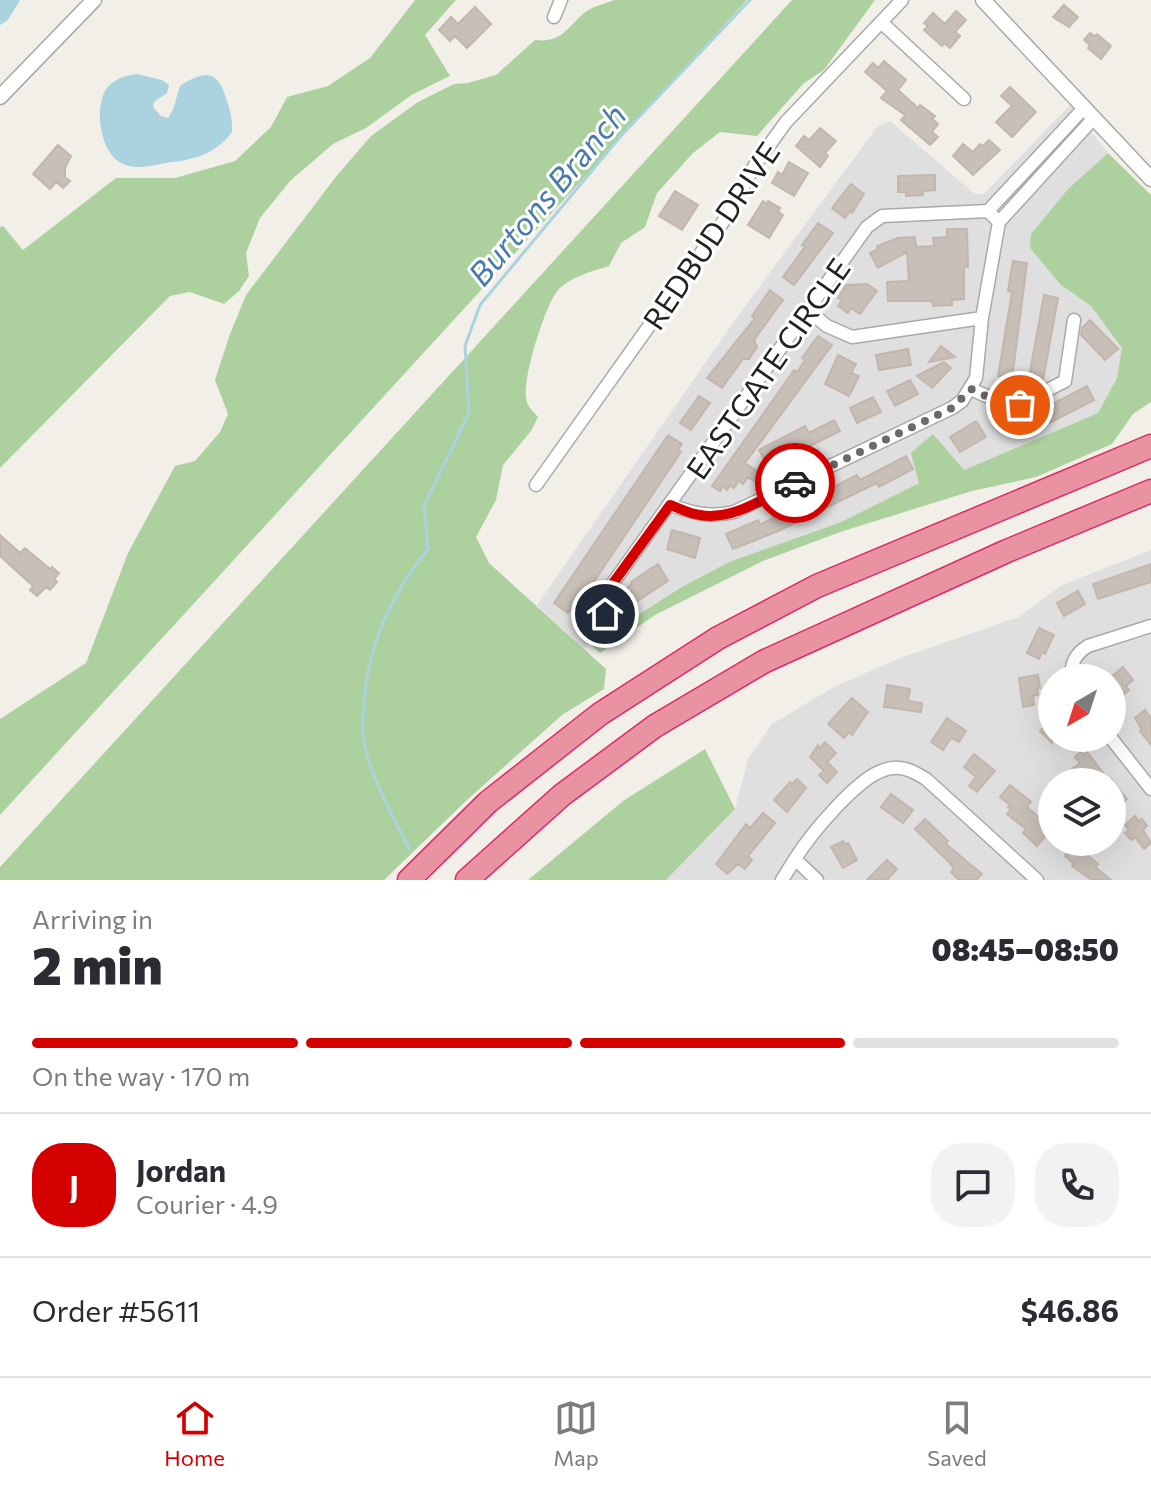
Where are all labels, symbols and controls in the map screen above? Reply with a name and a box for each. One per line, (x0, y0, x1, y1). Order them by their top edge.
water label: Burtons Branch (458, 95, 634, 293)
street label: REDBUD DRIVE (634, 134, 786, 336)
street label: EASTGATE CIRCLE (677, 251, 857, 485)
pin (986, 371, 1054, 439)
icon: bag (998, 383, 1042, 427)
courier (755, 443, 835, 523)
icon: car (773, 461, 817, 505)
pin (571, 580, 639, 648)
icon: home (583, 592, 627, 636)
north arrow (1038, 664, 1126, 752)
map controls (1038, 664, 1126, 856)
button: layers (1038, 768, 1126, 856)
text: Arriving in (32, 903, 153, 934)
text: 08:45–08:50 (932, 930, 1119, 967)
text: 2 min (32, 932, 163, 996)
text: On the way · 170 m (32, 1060, 250, 1091)
button: chat (931, 1143, 1015, 1227)
button: phone (1035, 1143, 1119, 1227)
text: Jordan (136, 1151, 226, 1188)
text: J (69, 1167, 79, 1204)
text: Courier · 4.9 (136, 1188, 278, 1219)
text: Order #5611 (32, 1291, 200, 1328)
text: $46.86 (1021, 1291, 1119, 1328)
tab: Home (164, 1396, 225, 1471)
tab: Map (553, 1396, 599, 1471)
tab: Saved (927, 1396, 987, 1471)

